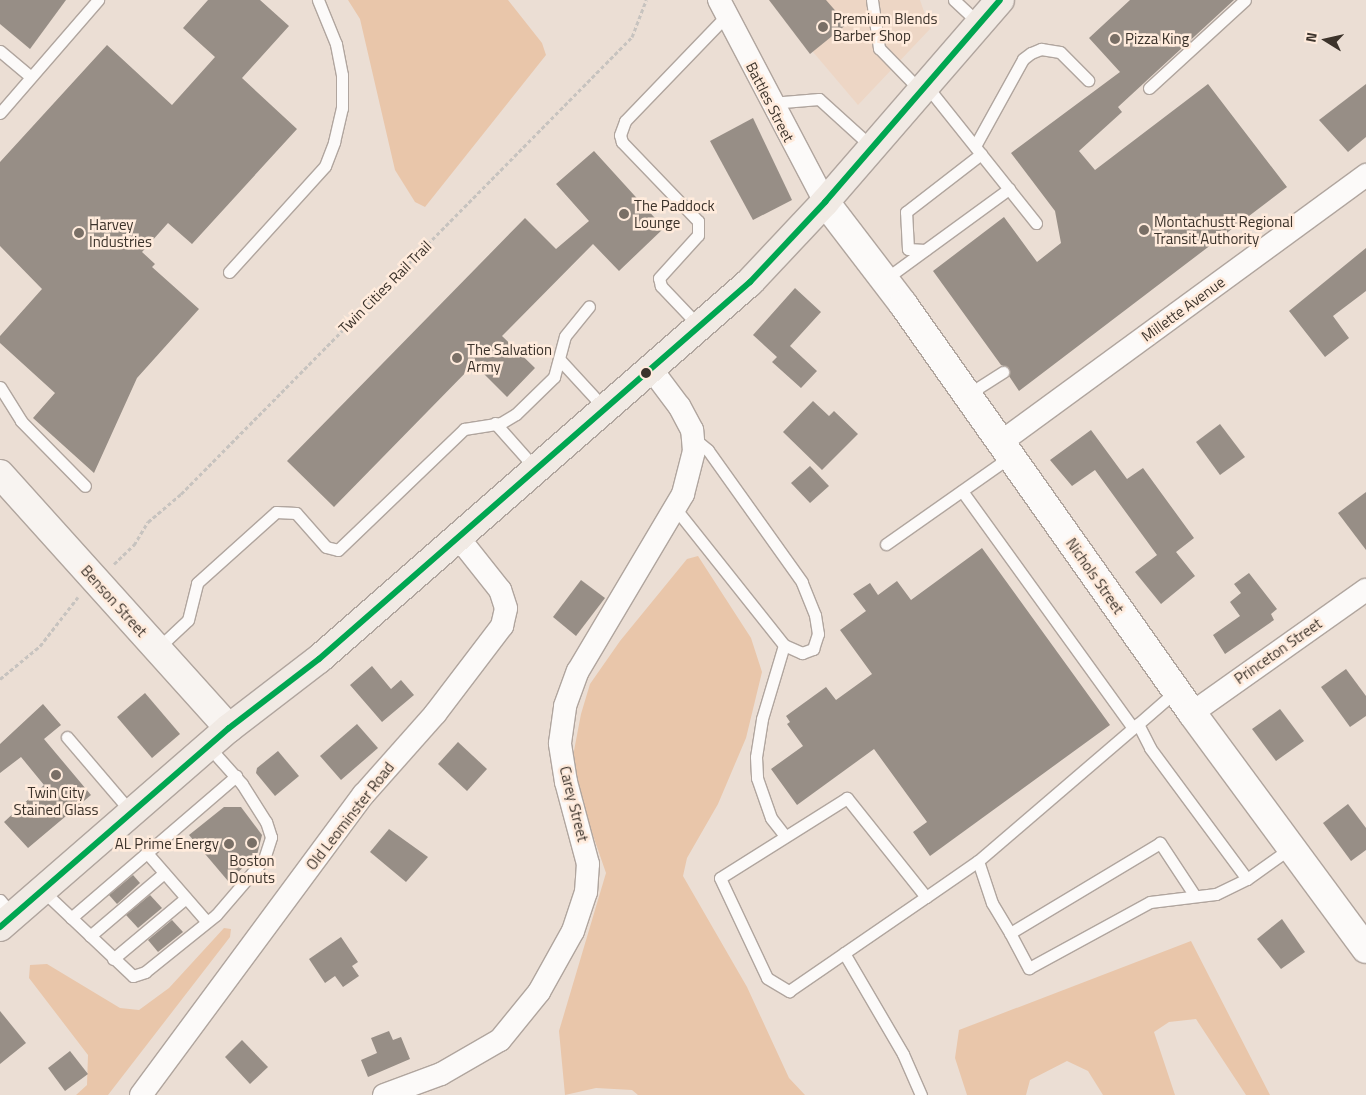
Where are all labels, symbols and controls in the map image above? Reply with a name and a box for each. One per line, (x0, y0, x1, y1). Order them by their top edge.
place label: Premium Blends Barber Shop (833, 9, 937, 44)
north arrow (1301, 15, 1351, 65)
marker: Premium Blends Barber Shop (817, 21, 829, 33)
place label: Pizza King (1125, 30, 1189, 48)
text: N (1300, 31, 1322, 44)
marker: Pizza King (1109, 33, 1121, 45)
street label: Battles Street (742, 59, 798, 145)
place label: The Paddock Lounge (634, 196, 715, 231)
marker: The Paddock Lounge (618, 208, 630, 220)
place label: Montachustt Regional Transit Authority (1154, 212, 1293, 247)
place label: Harvey Industries (89, 215, 152, 250)
marker: Montachustt Regional Transit Authority (1138, 224, 1150, 236)
marker: Harvey Industries (73, 227, 85, 239)
street label: Twin Cities Rail Trail (335, 237, 435, 337)
street label: Millette Avenue (1138, 273, 1228, 345)
place label: The Salvation Army (467, 340, 552, 375)
marker: The Salvation Army (451, 352, 463, 364)
unlabelled marker (641, 368, 651, 378)
street label: Nichols Street (1062, 535, 1128, 617)
street label: Benson Street (77, 562, 151, 640)
street label: Princeton Street (1231, 614, 1325, 688)
street label: Old Leominster Road (302, 759, 398, 873)
street label: Carey Street (556, 764, 592, 844)
marker: Twin City Stained Glass (50, 769, 62, 781)
place label: Twin City Stained Glass (13, 783, 99, 818)
place label: AL Prime Energy (115, 835, 219, 853)
marker: Boston Donuts (246, 837, 258, 849)
marker: AL Prime Energy (223, 838, 235, 850)
place label: Boston Donuts (229, 851, 275, 886)

